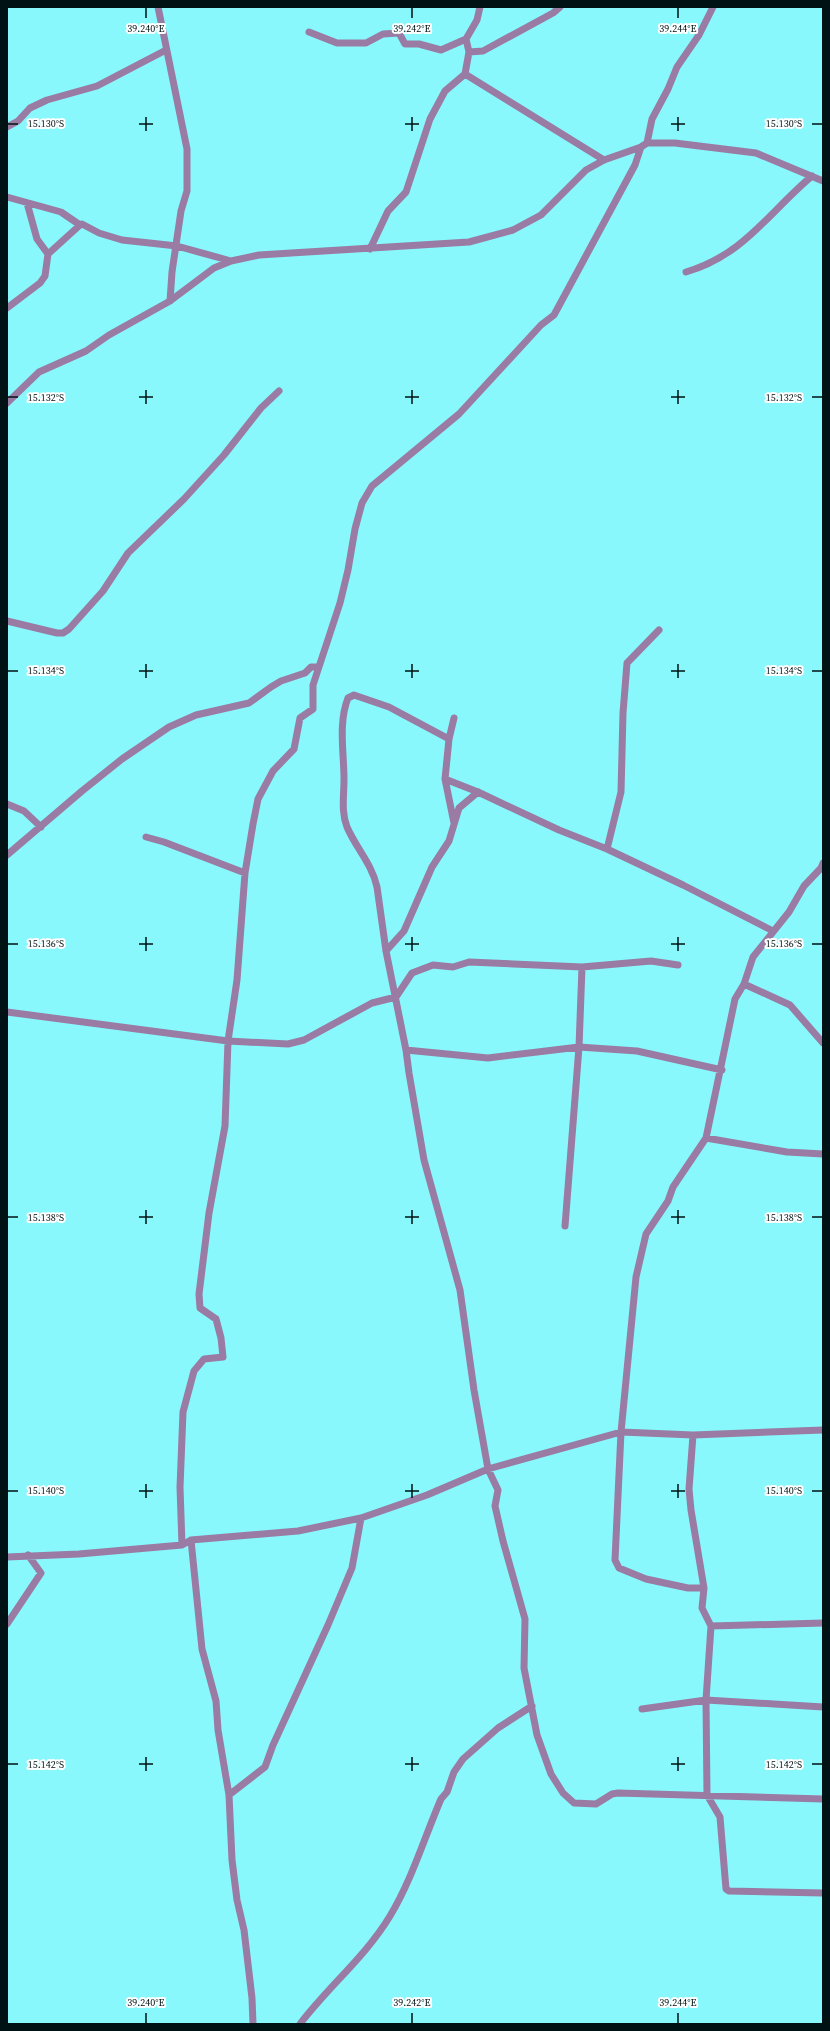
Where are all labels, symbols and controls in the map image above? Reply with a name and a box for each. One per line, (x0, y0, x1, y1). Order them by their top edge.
text: 39.240°E (127, 22, 165, 35)
text: 39.242°E (393, 22, 431, 35)
text: 39.244°E (659, 22, 697, 35)
text: 15.130°S (28, 117, 64, 130)
text: 15.130°S (766, 117, 802, 130)
text: 15.132°S (28, 391, 64, 404)
text: 15.132°S (766, 391, 802, 404)
text: 15.134°S (28, 664, 64, 677)
text: 15.134°S (766, 664, 802, 677)
text: 15.136°S (28, 937, 64, 950)
text: 15.136°S (766, 937, 802, 950)
text: 15.138°S (28, 1211, 64, 1224)
text: 15.138°S (766, 1211, 802, 1224)
text: 15.140°S (28, 1484, 64, 1497)
text: 15.140°S (766, 1484, 802, 1497)
text: 15.142°S (28, 1758, 64, 1771)
text: 15.142°S (766, 1758, 802, 1771)
text: 39.240°E (127, 1996, 165, 2009)
text: 39.242°E (393, 1996, 431, 2009)
text: 39.244°E (659, 1996, 697, 2009)

